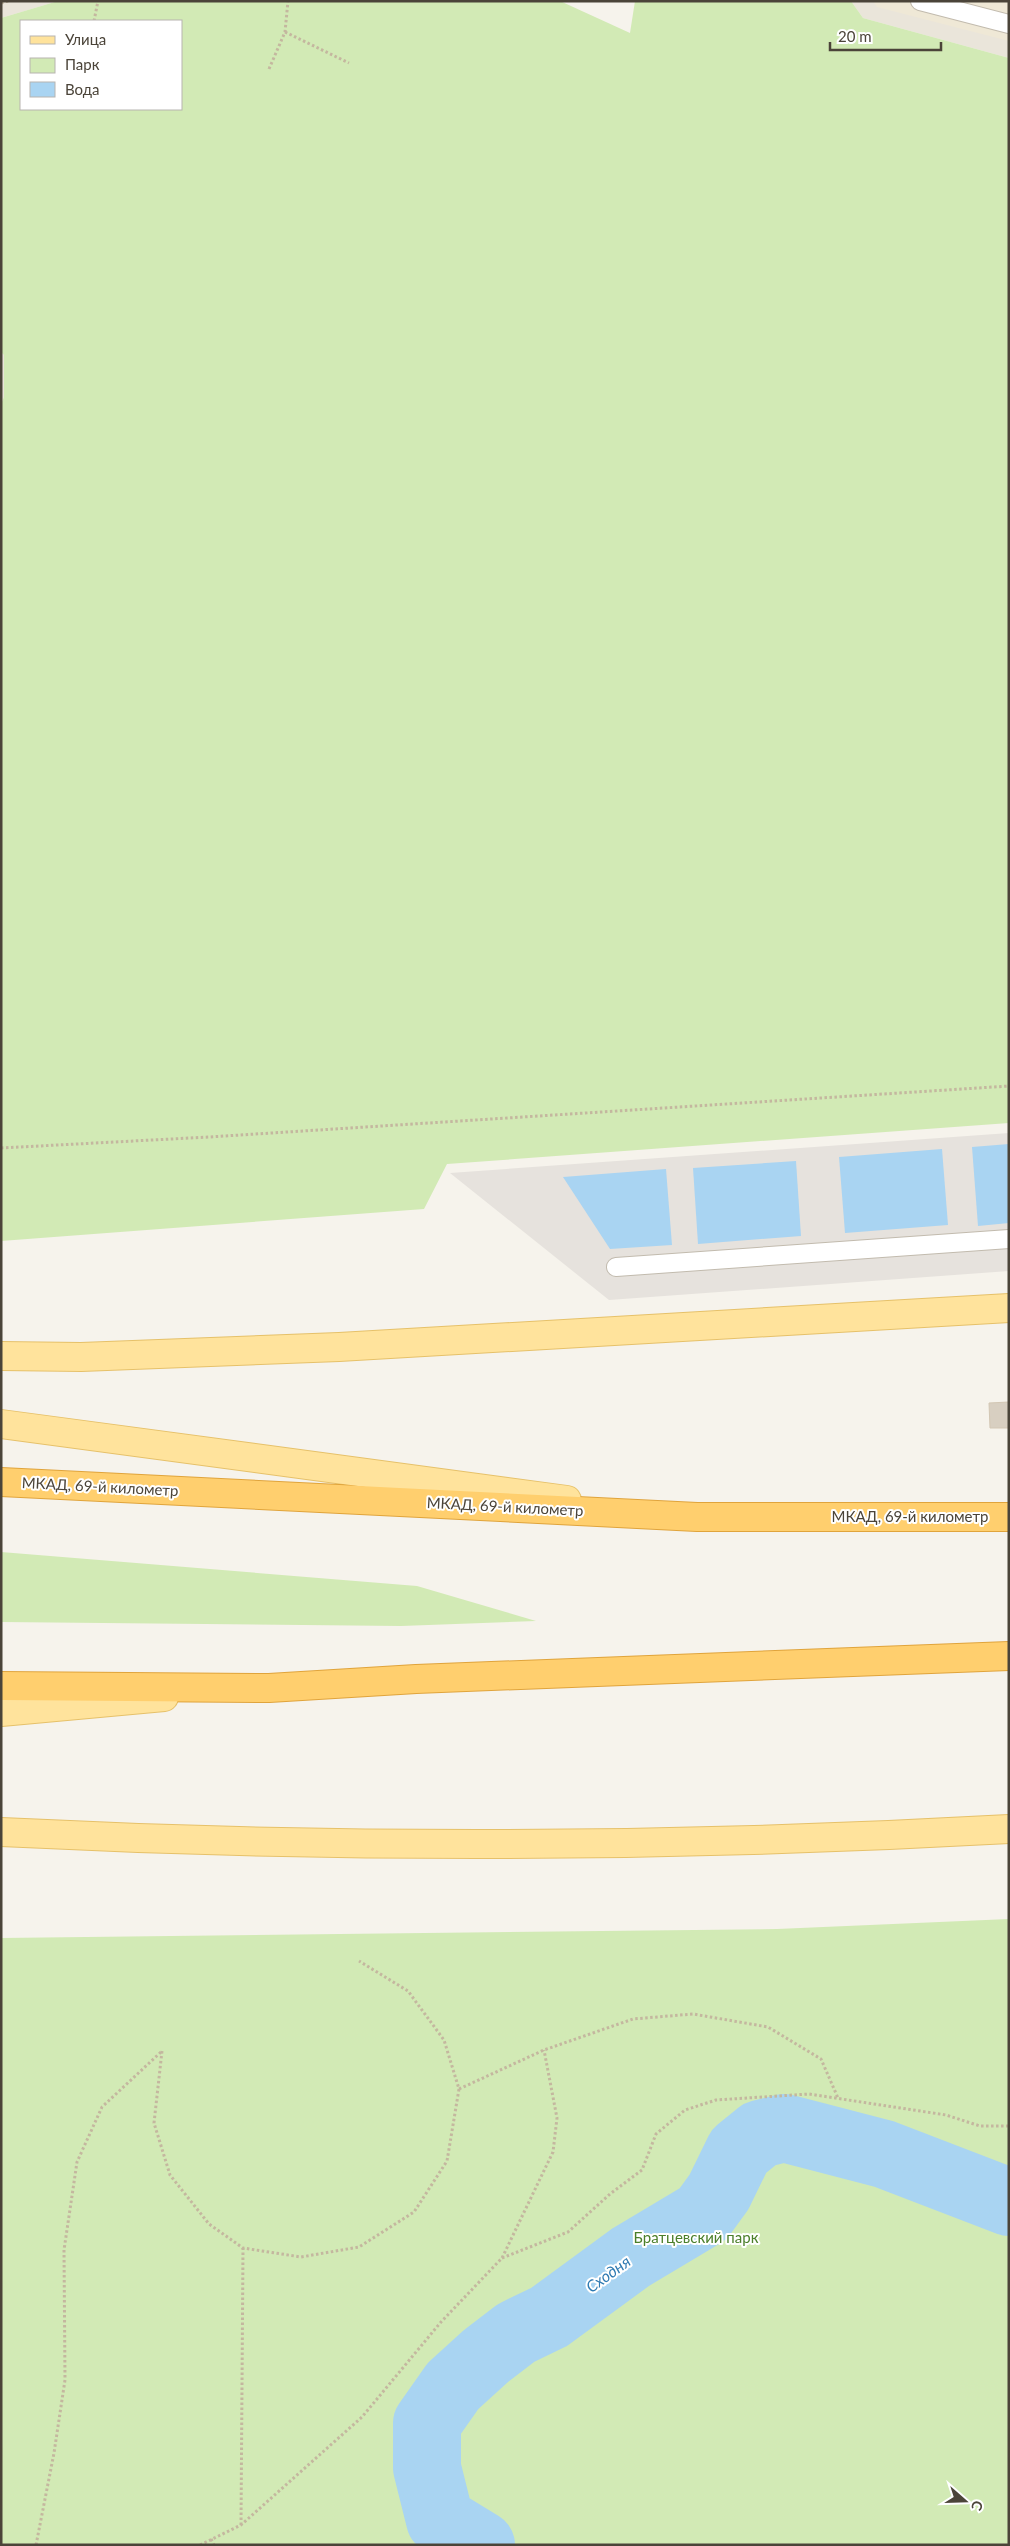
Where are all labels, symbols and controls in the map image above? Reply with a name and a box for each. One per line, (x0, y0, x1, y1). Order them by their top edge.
legend (20, 20, 182, 110)
scale bar (830, 20, 941, 52)
text: 20 m (838, 27, 872, 45)
text: Улица (65, 30, 106, 48)
text: Парк (65, 55, 100, 73)
text: Вода (65, 80, 100, 98)
street label: МКАД, 69-й километр (21, 1473, 179, 1499)
street label: МКАД, 69-й километр (426, 1493, 584, 1519)
street label: МКАД, 69-й километр (832, 1507, 988, 1525)
park label: Братцевский парк (634, 2228, 759, 2246)
water label: Сходня (582, 2251, 634, 2296)
north arrow (940, 2476, 990, 2526)
text: С (968, 2498, 987, 2514)

